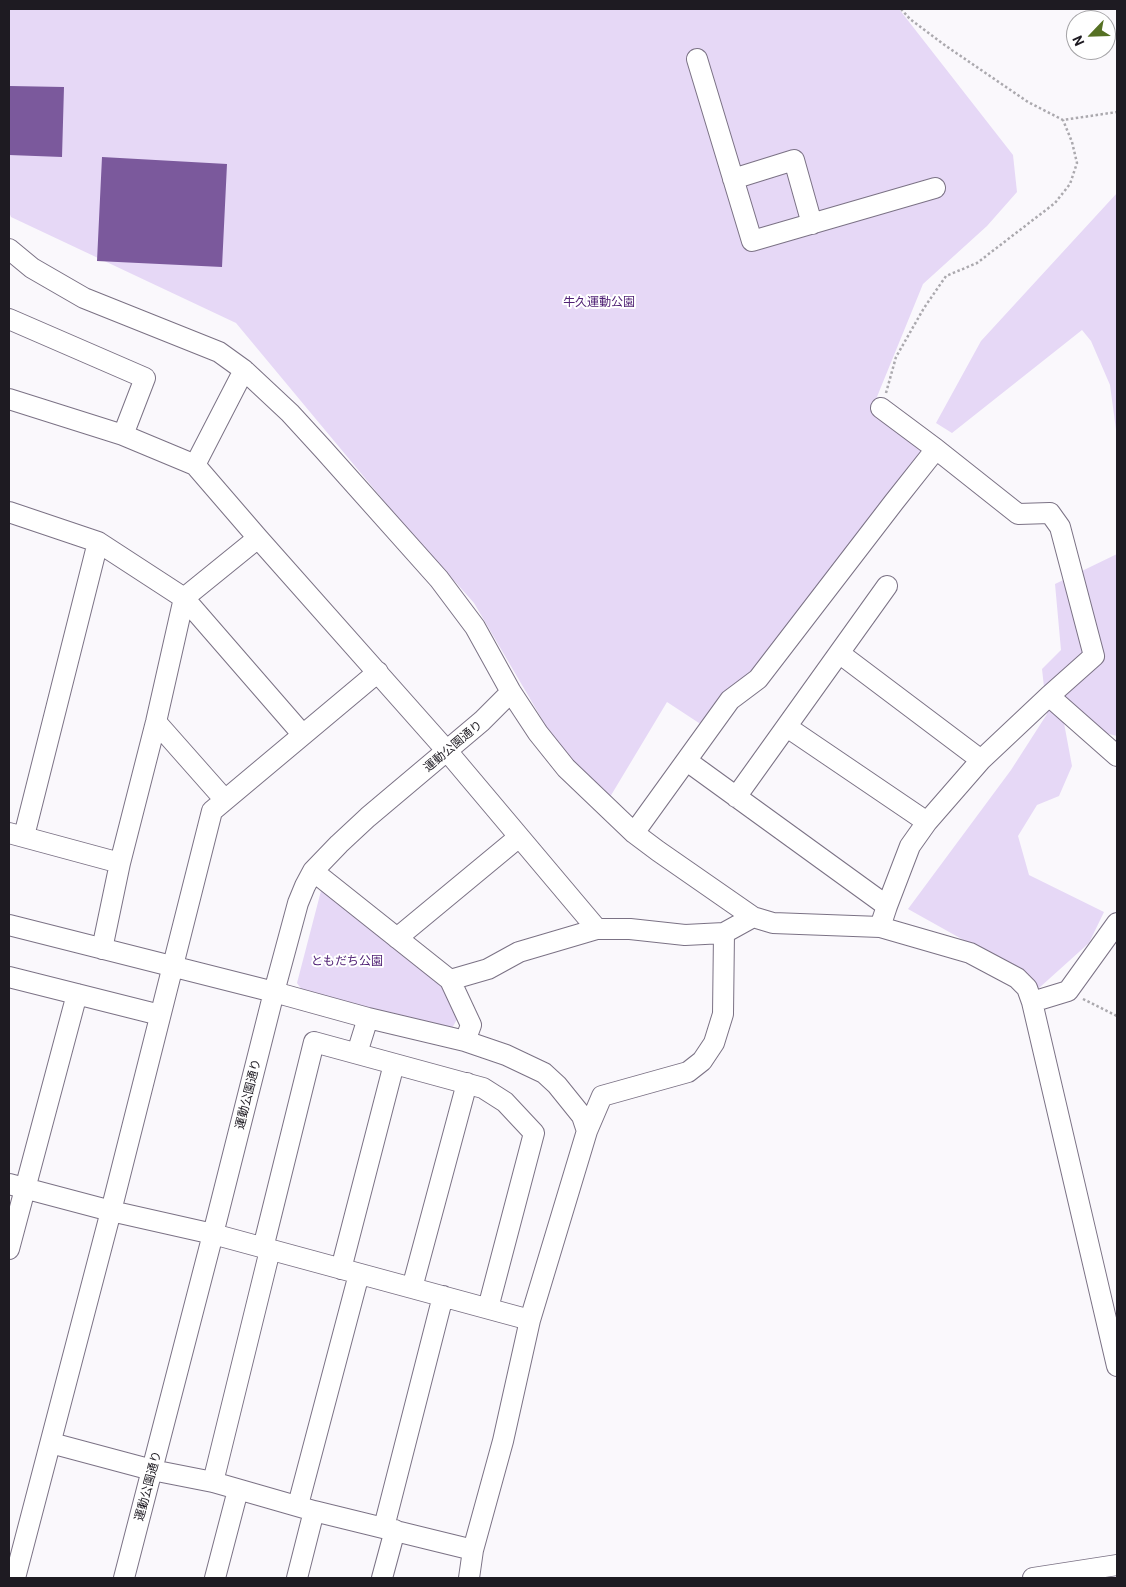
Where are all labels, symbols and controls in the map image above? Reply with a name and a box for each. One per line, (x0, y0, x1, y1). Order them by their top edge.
north arrow (1066, 10, 1116, 60)
text: N (1068, 33, 1087, 49)
park label: 牛久運動公園 (563, 295, 635, 309)
street label: 運動公園通り (421, 717, 485, 775)
park label: ともだち公園 (311, 954, 383, 968)
street label: 運動公園通り (232, 1057, 264, 1131)
street label: 運動公園通り (132, 1449, 164, 1523)

